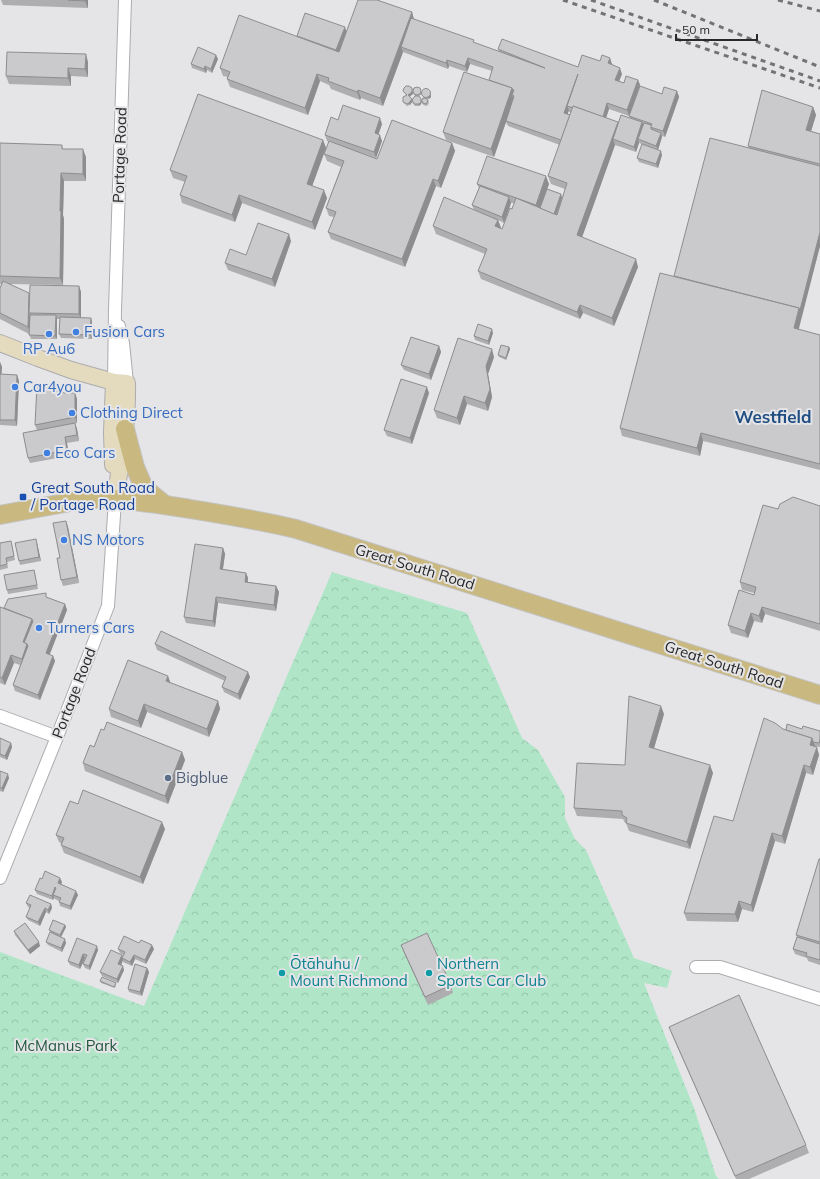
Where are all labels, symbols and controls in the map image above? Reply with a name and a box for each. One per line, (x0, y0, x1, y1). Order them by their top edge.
scale bar (676, 16, 757, 42)
text: 50 m (682, 22, 710, 37)
street label: Portage Road (108, 107, 131, 203)
place label: Fusion Cars (84, 322, 165, 341)
marker: Fusion Cars (71, 327, 81, 337)
marker: RP Au6 (44, 329, 54, 339)
place label: RP Au6 (23, 339, 75, 358)
place label: Car4you (23, 377, 82, 396)
marker: Car4you (10, 382, 20, 392)
place label: Clothing Direct (80, 403, 183, 422)
district label: Westfield (734, 406, 812, 427)
marker: Clothing Direct (67, 408, 77, 418)
place label: Eco Cars (55, 443, 115, 462)
marker: Eco Cars (42, 448, 52, 458)
place label: Great South Road / Portage Road (30, 478, 155, 514)
marker: Great South Road / Portage Road (18, 492, 28, 502)
place label: NS Motors (72, 530, 144, 549)
marker: NS Motors (59, 535, 69, 545)
street label: Great South Road (353, 539, 477, 594)
place label: Turners Cars (47, 618, 135, 637)
marker: Turners Cars (34, 623, 44, 633)
street label: Great South Road (662, 636, 786, 693)
street label: Portage Road (47, 645, 100, 741)
place label: Bigblue (176, 768, 228, 787)
marker: Bigblue (163, 773, 173, 783)
place label: Ōtāhuhu / Mount Richmond (290, 954, 408, 990)
place label: Northern Sports Car Club (437, 954, 546, 990)
marker: Ōtāhuhu / Mount Richmond (277, 968, 287, 978)
marker: Northern Sports Car Club (424, 968, 434, 978)
park label: McManus Park (15, 1036, 118, 1055)

